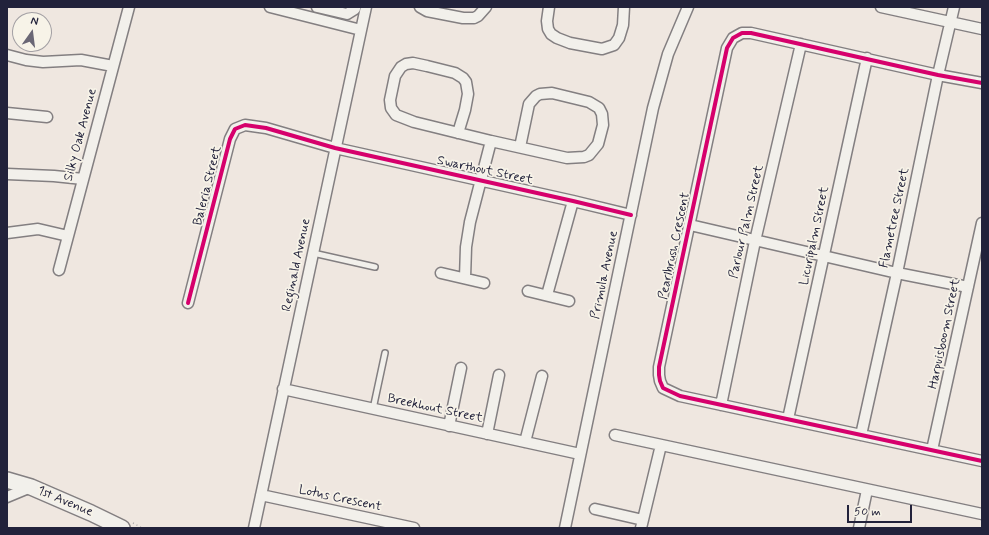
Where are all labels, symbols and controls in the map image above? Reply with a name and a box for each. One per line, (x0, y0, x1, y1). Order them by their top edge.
north arrow (12, 12, 52, 52)
text: N (29, 14, 40, 29)
street label: Silky Oak Avenue (61, 87, 101, 183)
street label: Baleria Street (191, 145, 225, 227)
street label: Swarthout Street (436, 153, 534, 189)
street label: Parlour Palm Street (726, 164, 768, 280)
street label: Flametree Street (877, 166, 913, 270)
street label: Licuripalm Street (797, 185, 833, 287)
street label: Pearlbrush Crescent (656, 191, 694, 301)
street label: Reginald Avenue (280, 217, 314, 313)
street label: Primula Avenue (588, 229, 622, 321)
street label: Harpuisboom Street (926, 277, 964, 391)
street label: Breekhout Street (386, 391, 484, 427)
street label: 1st Avenue (35, 483, 95, 521)
street label: Lotus Crescent (297, 483, 383, 515)
scale bar (849, 497, 914, 523)
text: 50 m (854, 504, 881, 520)

